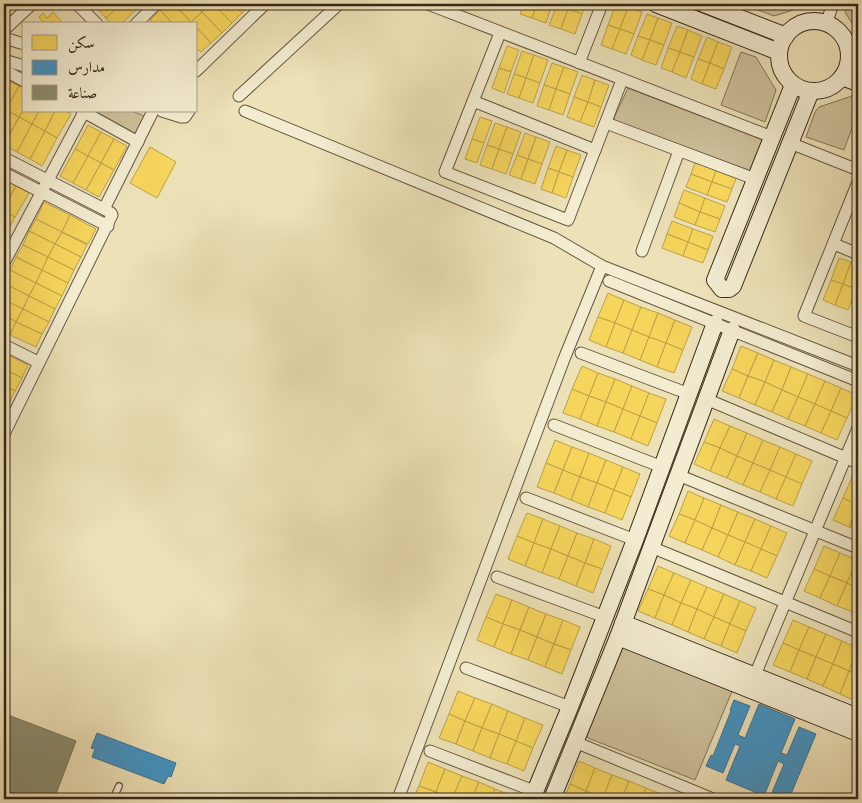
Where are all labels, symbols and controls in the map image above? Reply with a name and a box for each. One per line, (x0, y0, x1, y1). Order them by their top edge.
legend (22, 22, 198, 112)
text: سكن (68, 33, 95, 53)
text: مدارس (68, 57, 105, 76)
text: صناعة (68, 83, 97, 102)

